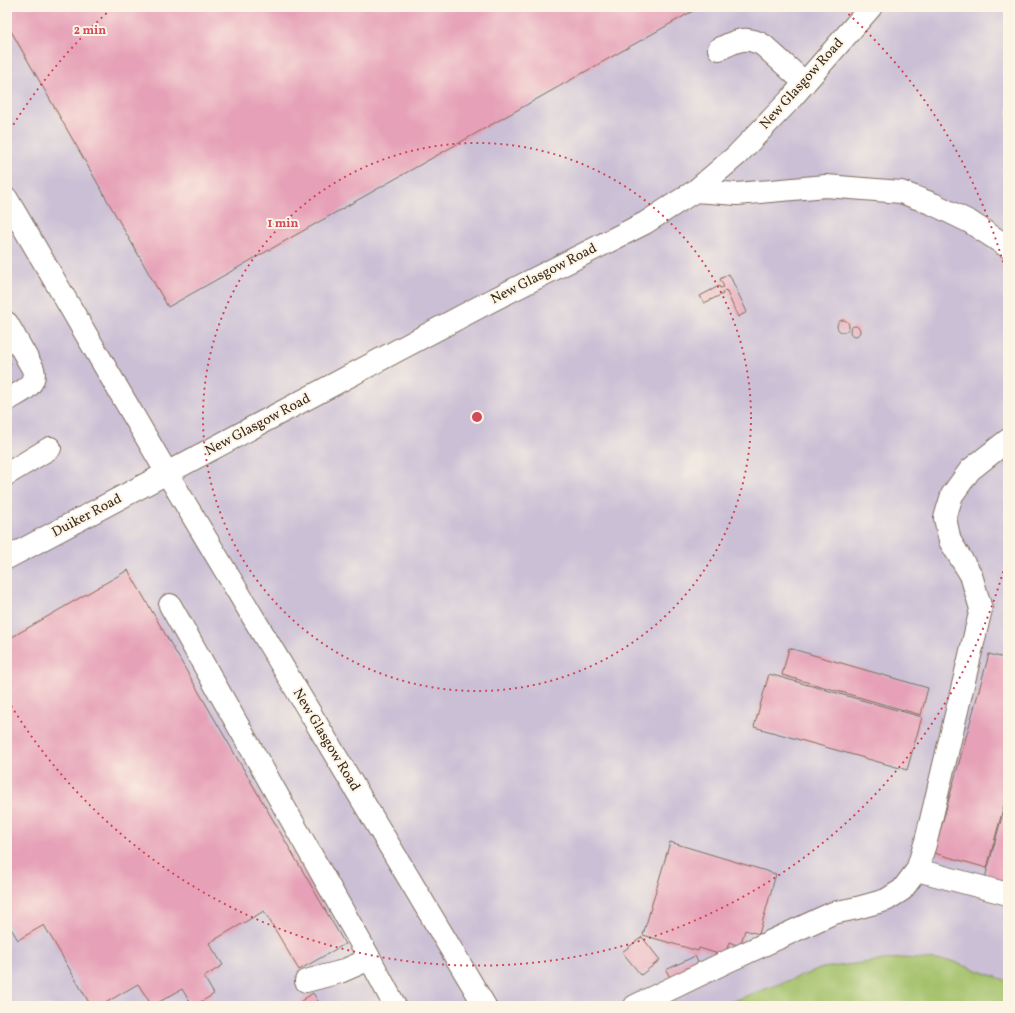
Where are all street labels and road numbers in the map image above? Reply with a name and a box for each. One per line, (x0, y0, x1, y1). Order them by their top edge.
street label: New Glasgow Road (756, 34, 848, 134)
street label: New Glasgow Road (488, 239, 600, 309)
street label: New Glasgow Road (202, 389, 314, 461)
street label: Duiker Road (49, 490, 125, 542)
street label: New Glasgow Road (288, 685, 364, 795)

